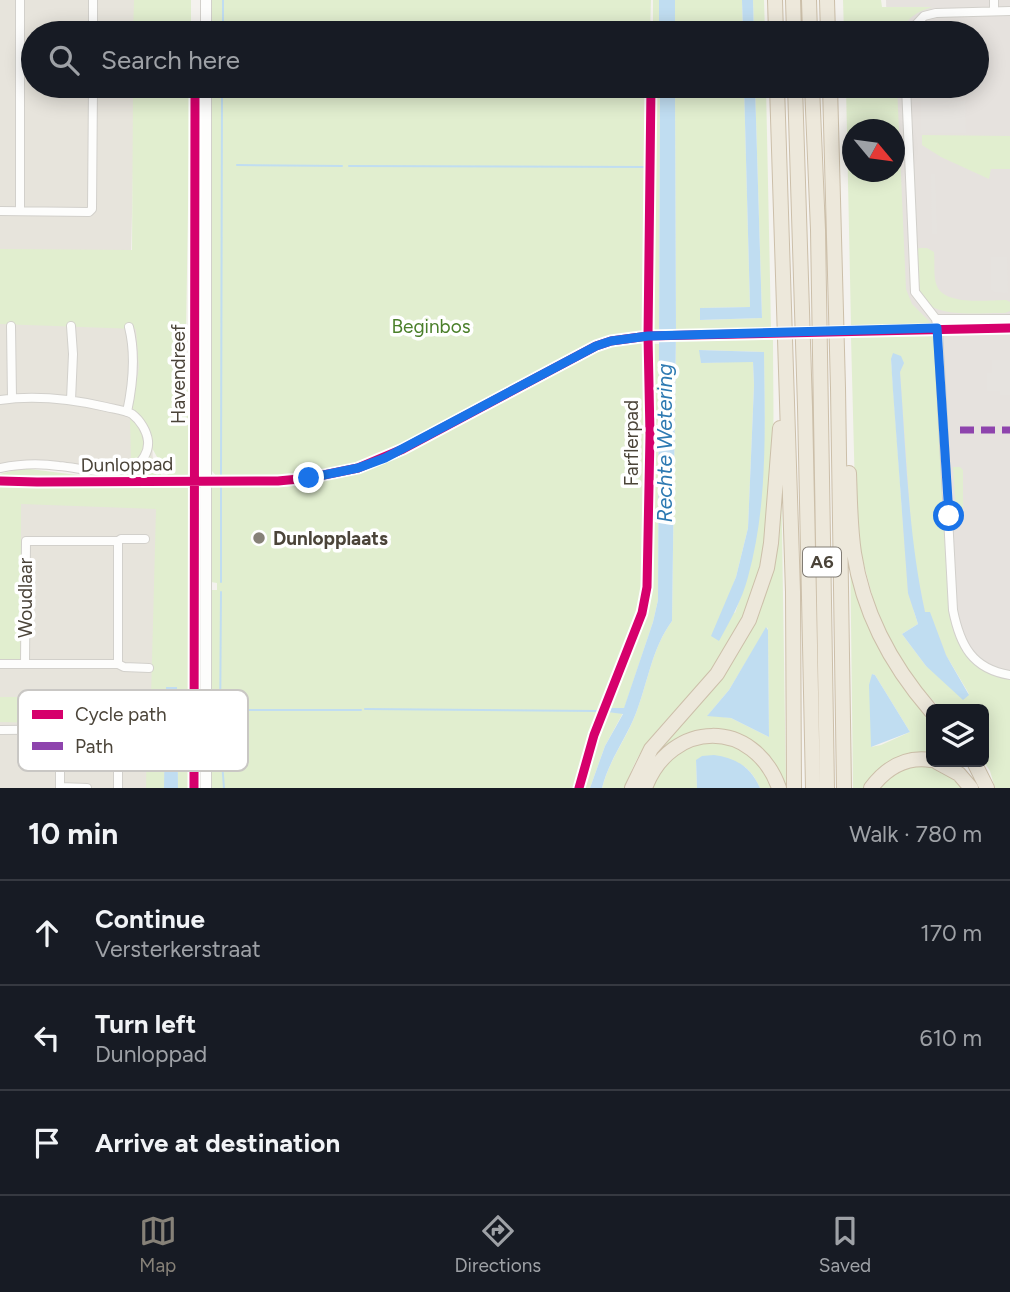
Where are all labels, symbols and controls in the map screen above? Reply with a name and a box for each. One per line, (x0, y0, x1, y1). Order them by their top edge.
search box (21, 21, 989, 98)
icon: search (45, 41, 83, 79)
text: Search here (101, 44, 240, 76)
north arrow (842, 119, 905, 182)
park label: Beginbos (391, 315, 471, 338)
street label: Havendreef (167, 324, 190, 424)
water label: Rechte Wetering (652, 364, 677, 522)
street label: Farflerpad (620, 400, 643, 486)
street label: Dunloppad (80, 452, 174, 477)
route end (293, 462, 324, 493)
route start (933, 500, 964, 531)
place label: Dunlopplaats (273, 527, 388, 550)
marker: Dunlopplaats (251, 530, 267, 546)
road number: A6 (803, 548, 841, 576)
street label: Woudlaar (14, 557, 37, 638)
legend (18, 690, 248, 771)
text: Cycle path (75, 703, 167, 726)
map controls (926, 704, 989, 767)
button: layers (926, 704, 989, 767)
text: Path (75, 735, 113, 758)
text: 10 min (28, 815, 118, 852)
text: Walk · 780 m (849, 820, 982, 848)
text: Continue (95, 903, 205, 935)
icon: ahead (28, 914, 66, 952)
text: 170 m (920, 919, 982, 947)
text: Versterkerstraat (95, 935, 261, 963)
text: Turn left (95, 1008, 196, 1040)
icon: left (28, 1019, 66, 1057)
text: 610 m (919, 1024, 982, 1052)
text: Dunloppad (95, 1040, 207, 1068)
icon: arrive (28, 1124, 66, 1162)
text: Arrive at destination (95, 1127, 340, 1159)
tab: Map (139, 1212, 177, 1277)
tab: Directions (454, 1212, 541, 1277)
tab: Saved (819, 1212, 871, 1277)

